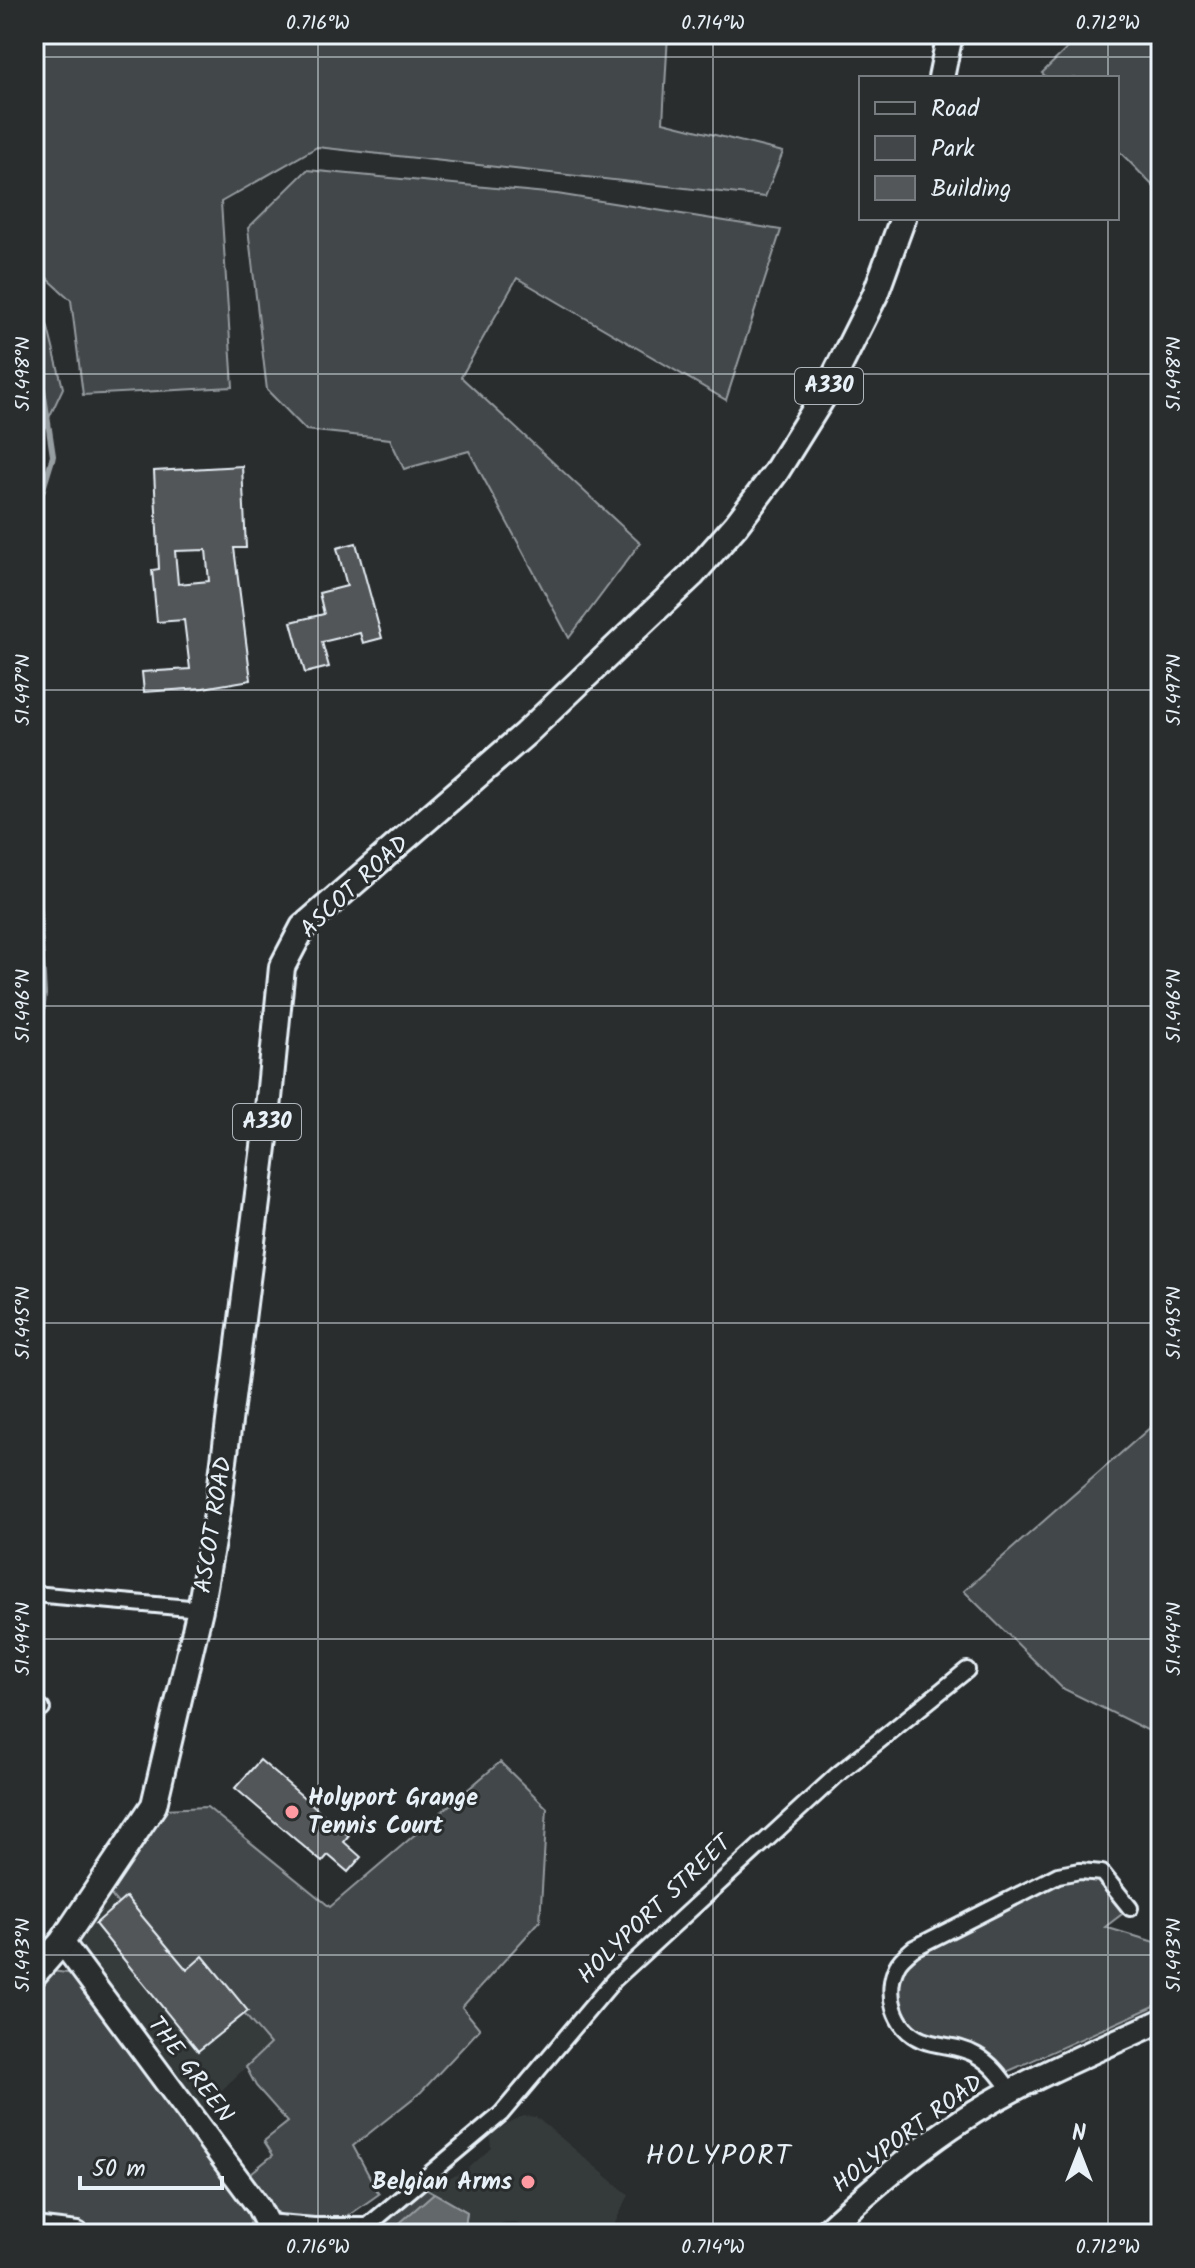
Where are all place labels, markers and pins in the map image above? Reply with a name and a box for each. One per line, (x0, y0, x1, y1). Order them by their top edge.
place label: Holyport Grange Tennis Court (308, 1779, 478, 1846)
marker: Holyport Grange Tennis Court (283, 1803, 301, 1821)
place label: Belgian Arms (372, 2163, 512, 2202)
marker: Belgian Arms (519, 2173, 537, 2191)

